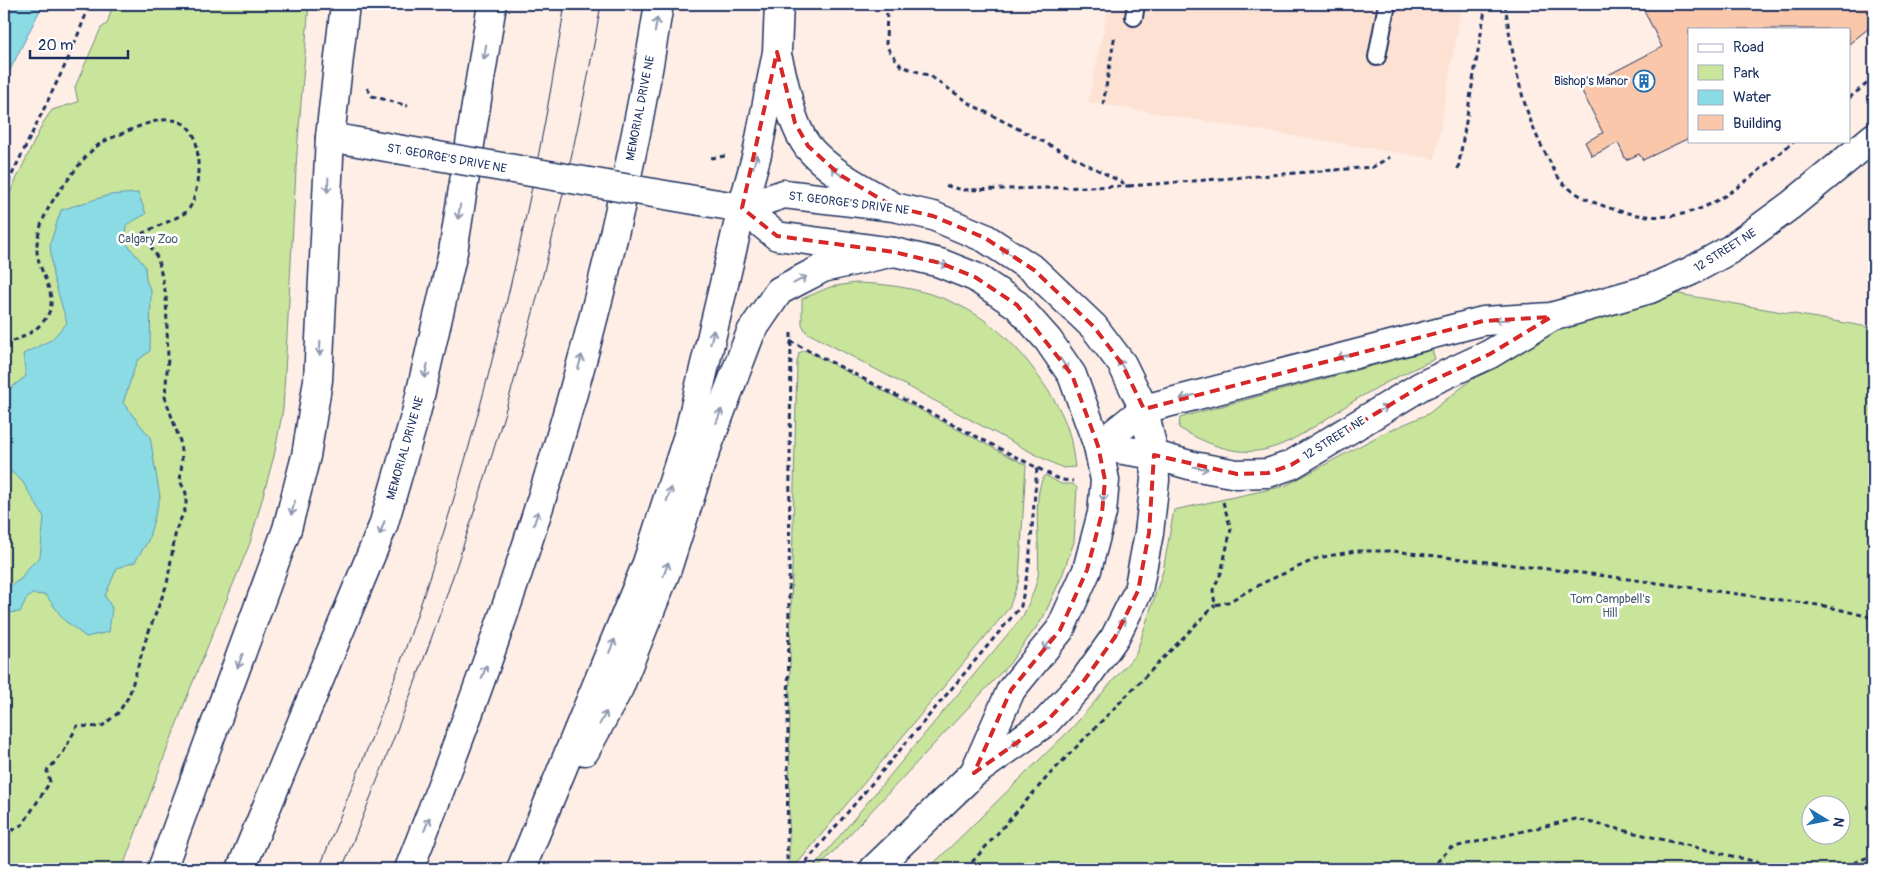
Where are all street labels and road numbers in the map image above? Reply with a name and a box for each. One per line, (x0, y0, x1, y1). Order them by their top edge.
street label: MEMORIAL DRIVE NE (623, 54, 658, 162)
street label: ST. GEORGE'S DRIVE NE (386, 141, 508, 176)
street label: ST. GEORGE'S DRIVE NE (788, 189, 910, 218)
street label: 12 STREET NE (1691, 225, 1759, 276)
street label: MEMORIAL DRIVE NE (384, 395, 427, 502)
street label: 12 STREET NE (1300, 413, 1368, 464)

